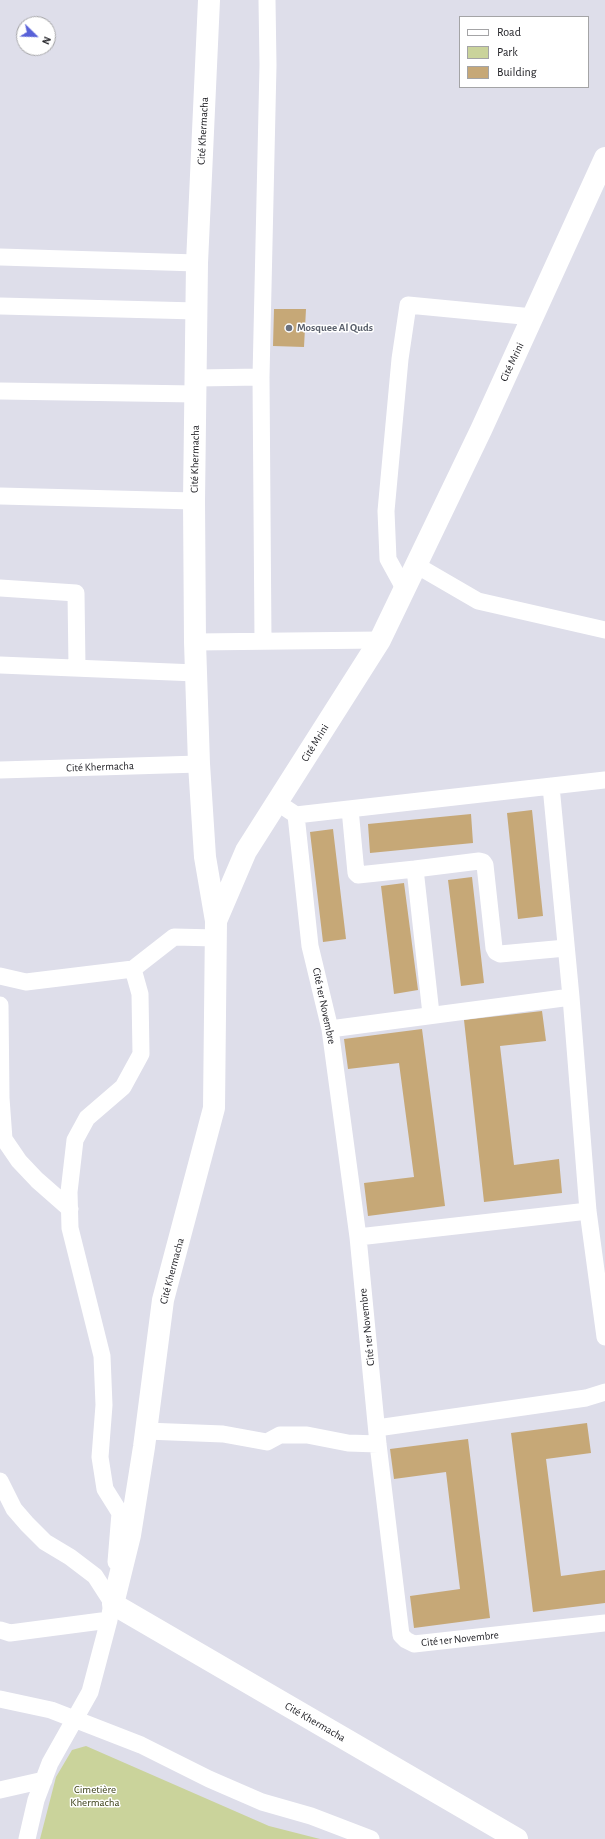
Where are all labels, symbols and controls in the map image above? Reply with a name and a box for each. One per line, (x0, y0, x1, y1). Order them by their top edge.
north arrow (16, 16, 56, 56)
legend (459, 16, 589, 88)
text: Road (497, 26, 521, 38)
text: N (40, 35, 53, 46)
text: Park (497, 46, 518, 58)
text: Building (497, 66, 537, 78)
street label: Cité Khermacha (195, 97, 211, 165)
place label: Mosquee Al Quds (297, 321, 373, 335)
marker: Mosquee Al Quds (284, 323, 294, 333)
street label: Cité Mrini (497, 340, 527, 384)
street label: Cité Khermacha (188, 425, 202, 493)
street label: Cité Mrini (298, 722, 332, 764)
street label: Cité Khermacha (66, 759, 134, 775)
street label: Cité 1er Novembre (309, 967, 339, 1045)
street label: Cité Khermacha (157, 1237, 187, 1305)
street label: Cité 1er Novembre (356, 1288, 378, 1366)
street label: Cité 1er Novembre (421, 1628, 499, 1650)
street label: Cité Khermacha (282, 1699, 348, 1745)
park label: Cimetière Khermacha (70, 1783, 120, 1809)

